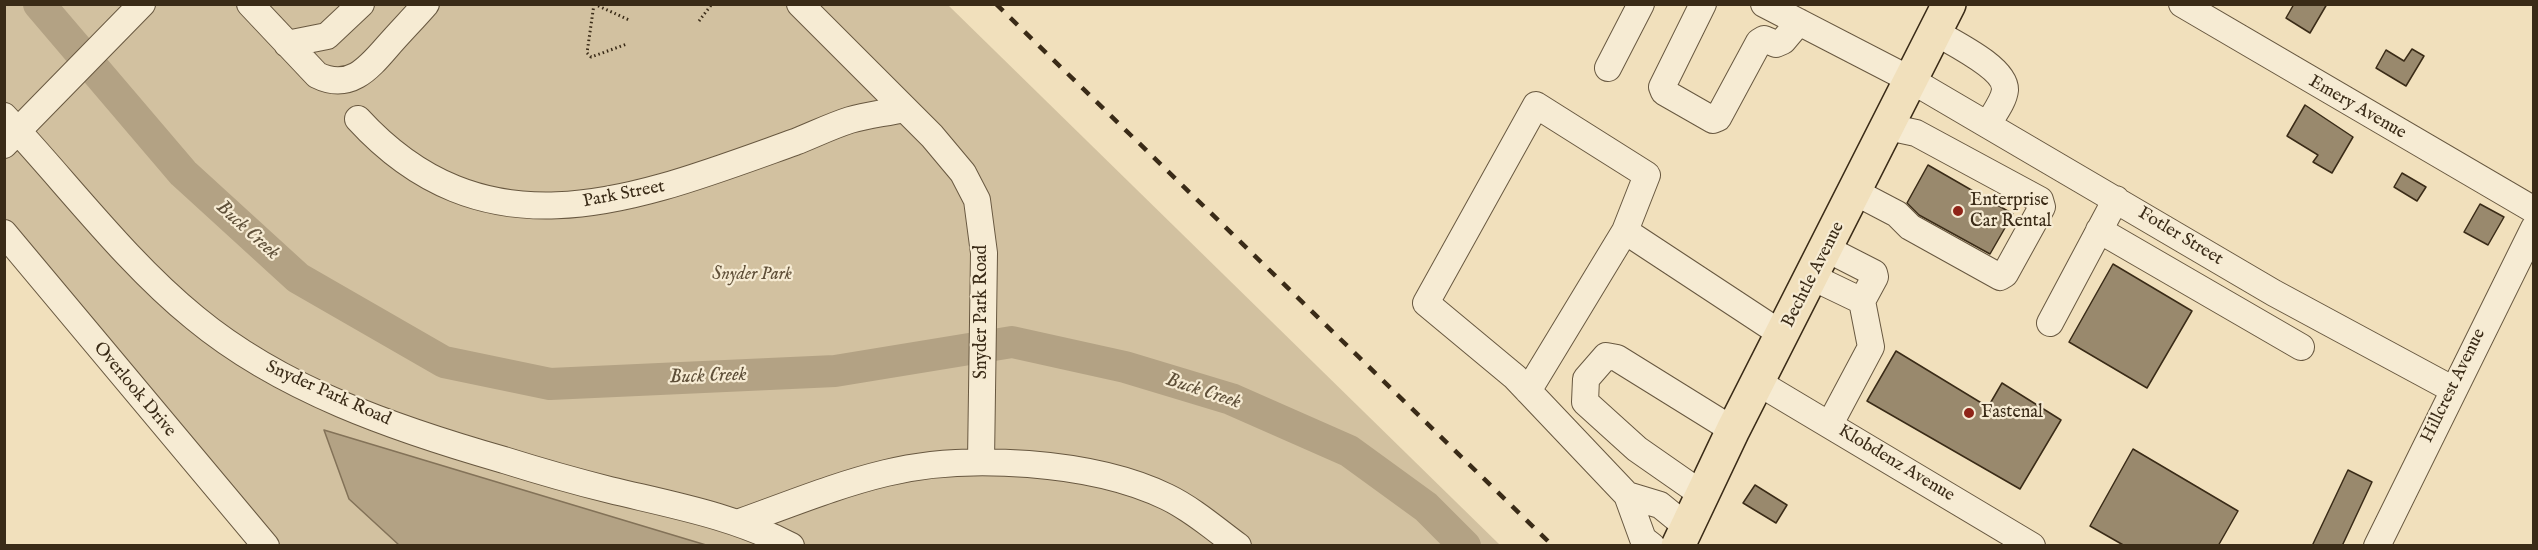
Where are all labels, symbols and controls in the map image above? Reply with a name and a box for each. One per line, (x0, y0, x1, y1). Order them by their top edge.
street label: Emery Avenue (2304, 71, 2410, 145)
street label: Park Street (581, 176, 667, 214)
place label: Enterprise Car Rental (1970, 190, 2051, 232)
water label: Buck Creek (210, 196, 284, 266)
street label: Fotler Street (2134, 203, 2226, 271)
marker: Enterprise Car Rental (1951, 204, 1965, 218)
street label: Bechtle Avenue (1778, 219, 1850, 331)
street label: Snyder Park Road (971, 245, 993, 379)
park label: Snyder Park (712, 264, 792, 286)
street label: Hillcrest Avenue (2417, 325, 2491, 447)
street label: Overlook Drive (88, 338, 180, 442)
street label: Snyder Park Road (262, 357, 394, 431)
water label: Buck Creek (669, 364, 747, 390)
water label: Buck Creek (1162, 369, 1244, 415)
place label: Fastenal (1981, 402, 2043, 424)
marker: Fastenal (1962, 406, 1976, 420)
street label: Klobdenz Avenue (1834, 421, 1958, 507)

